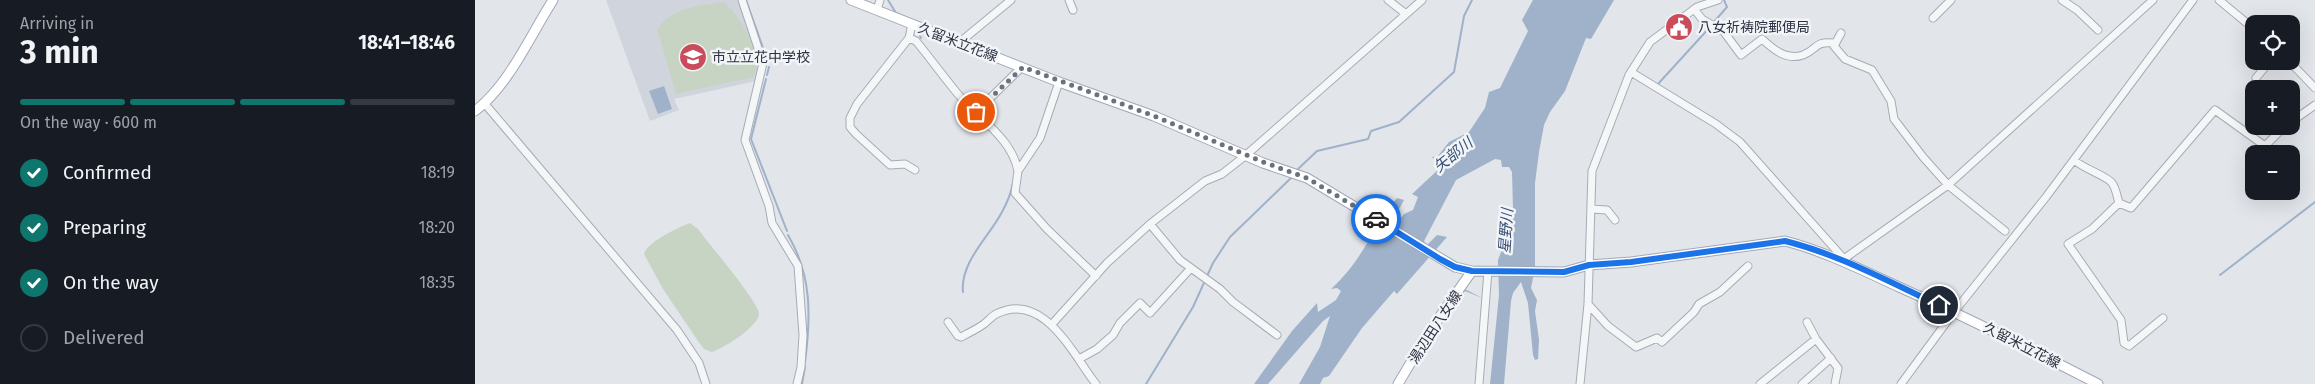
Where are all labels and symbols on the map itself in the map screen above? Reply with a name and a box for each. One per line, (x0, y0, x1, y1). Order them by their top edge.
public building icon: 八女祈祷院郵便局 (1664, 12, 1694, 42)
street label: 久留米立花線 (916, 19, 1000, 65)
place label: 八女祈祷院郵便局 (1698, 19, 1810, 36)
school or university icon: 市立立花中学校 (678, 42, 708, 72)
place label: 市立立花中学校 (712, 49, 810, 66)
pin (955, 91, 997, 133)
water label: 矢部川 (1430, 133, 1478, 176)
courier (1351, 194, 1401, 244)
water label: 星野川 (1495, 206, 1517, 254)
pin (1918, 284, 1960, 326)
street label: 湯辺田八女線 (1405, 287, 1465, 367)
street label: 久留米立花線 (1980, 319, 2063, 372)

